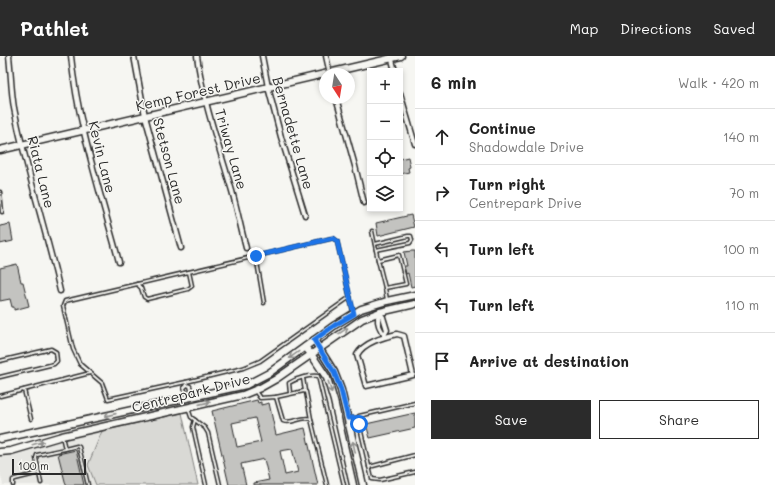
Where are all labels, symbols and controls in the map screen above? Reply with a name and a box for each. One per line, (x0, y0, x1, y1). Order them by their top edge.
text: Pathlet (20, 16, 89, 41)
text: Map (570, 19, 598, 38)
text: Directions (620, 19, 691, 38)
text: Saved (713, 19, 755, 38)
street label: Kemp Forest Drive (134, 68, 262, 115)
north arrow (319, 68, 355, 104)
map controls (367, 68, 403, 212)
button: + (367, 68, 403, 104)
text: 6 min (431, 71, 476, 93)
street label: Bernadette Lane (268, 74, 319, 191)
text: Walk · 420 m (678, 74, 759, 91)
button: − (367, 104, 403, 140)
street label: Triway Lane (211, 106, 252, 191)
street label: Stetson Lane (149, 116, 190, 206)
text: Continue (469, 118, 536, 138)
street label: Kevin Lane (84, 119, 121, 195)
icon: ahead (431, 126, 453, 148)
text: 140 m (723, 128, 759, 145)
street label: Riata Lane (23, 134, 60, 210)
text: Shadowdale Drive (469, 138, 584, 155)
button: locate (367, 140, 403, 176)
text: Turn right (469, 174, 546, 194)
button: layers (367, 176, 403, 212)
icon: right (431, 182, 453, 204)
text: 70 m (729, 184, 759, 201)
text: Centrepark Drive (469, 194, 582, 211)
icon: left (431, 238, 453, 260)
text: Turn left (469, 239, 534, 259)
text: 100 m (723, 240, 759, 257)
route end (247, 247, 265, 265)
icon: left (431, 294, 453, 316)
text: Turn left (469, 295, 534, 315)
text: 110 m (725, 296, 759, 313)
one-way arrow (337, 327, 348, 335)
icon: arrive (431, 350, 453, 372)
one-way arrow (289, 351, 300, 359)
text: Arrive at destination (469, 351, 629, 371)
street label: Centrepark Drive (130, 369, 252, 416)
one-way arrow (327, 381, 334, 394)
one-way arrow (198, 399, 211, 407)
button: Save (431, 400, 591, 439)
button: Share (599, 400, 759, 439)
one-way arrow (104, 412, 117, 420)
route start (350, 415, 368, 433)
one-way arrow (31, 439, 44, 446)
one-way arrow (350, 441, 358, 454)
scale bar (12, 457, 86, 476)
text: 100 m (18, 458, 49, 473)

